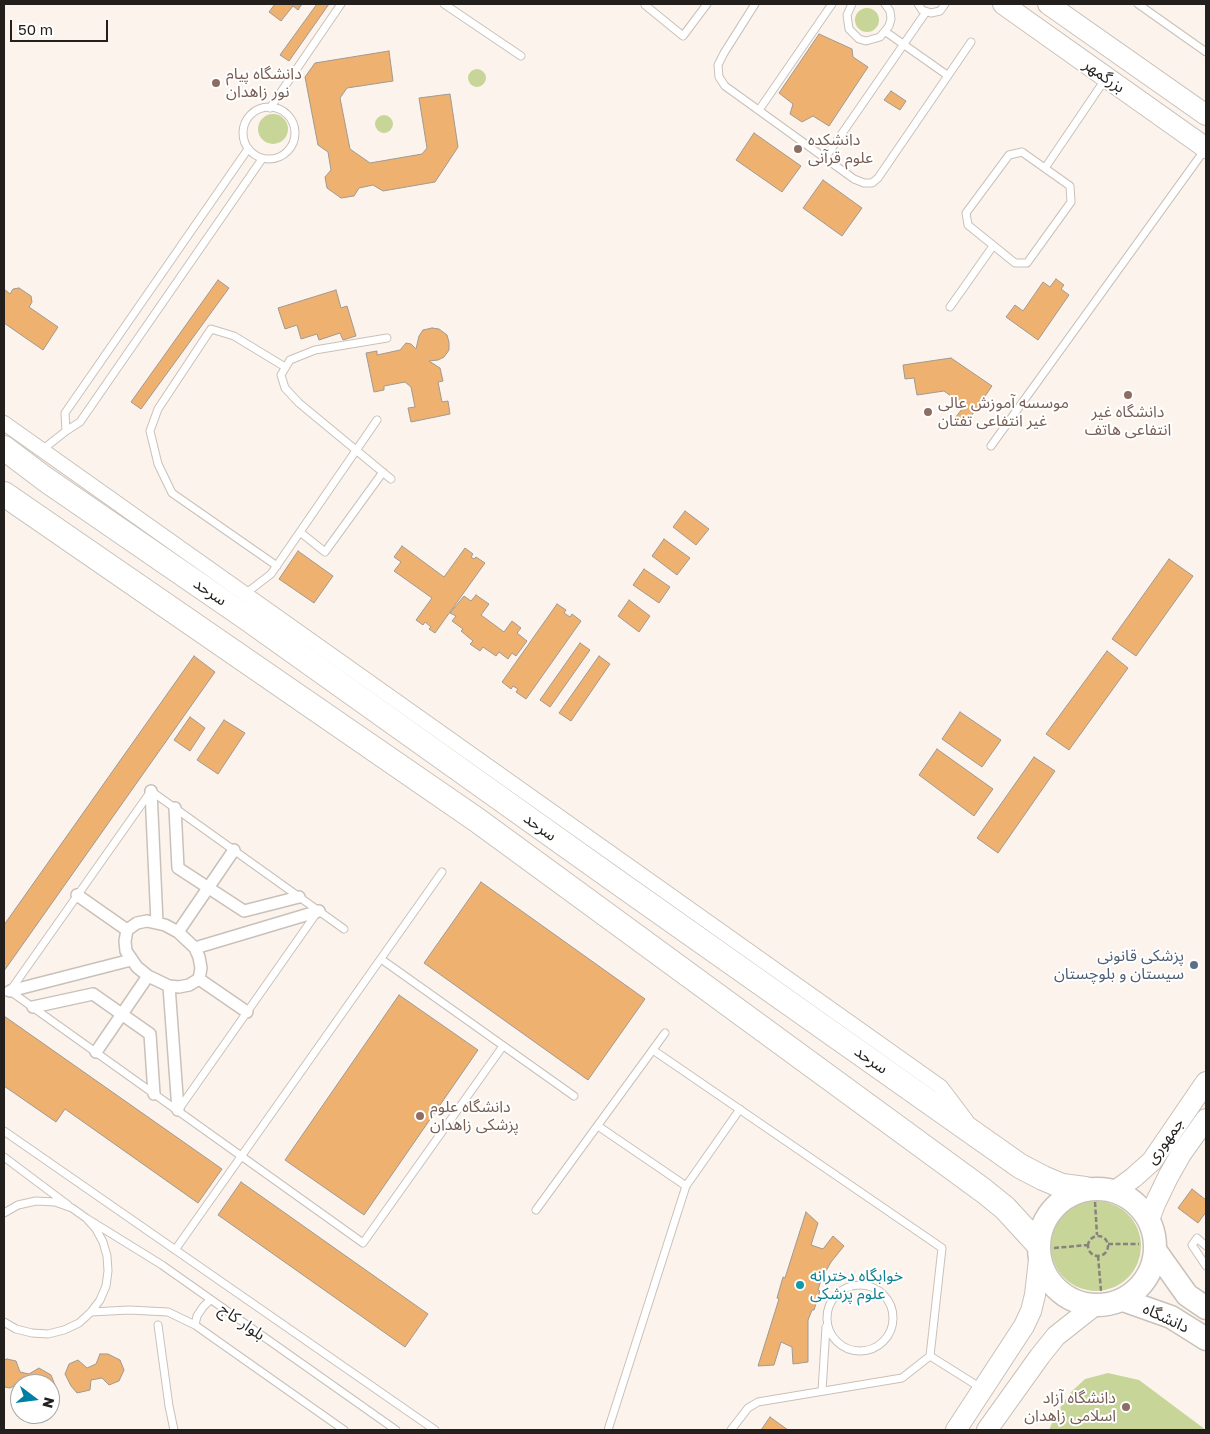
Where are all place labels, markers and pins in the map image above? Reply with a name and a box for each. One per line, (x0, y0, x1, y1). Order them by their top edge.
place label: دانشگاه پیام نور زاهدان (226, 64, 302, 102)
marker: دانشگاه پیام نور زاهدان (210, 77, 222, 89)
place label: دانشکده علوم قرآنی (808, 130, 873, 168)
marker: دانشکده علوم قرآنی (792, 143, 804, 155)
marker: دانشگاه غیر انتفاعی هاتف (1122, 389, 1134, 401)
place label: موسسه آموزش عالی غیر انتفاعی تفتان (938, 393, 1069, 431)
place label: دانشگاه غیر انتفاعی هاتف (1085, 402, 1171, 440)
marker: موسسه آموزش عالی غیر انتفاعی تفتان (922, 406, 934, 418)
place label: پزشکی قانونی سیستان و بلوچستان (1054, 946, 1184, 984)
marker: پزشکی قانونی سیستان و بلوچستان (1188, 959, 1200, 971)
place label: دانشگاه علوم پزشکی زاهدان (430, 1097, 519, 1135)
marker: دانشگاه علوم پزشکی زاهدان (414, 1110, 426, 1122)
place label: خوابگاه دخترانه علوم پزشکی (810, 1266, 903, 1304)
marker: خوابگاه دخترانه علوم پزشکی (794, 1279, 806, 1291)
place label: دانشگاه آزاد اسلامی زاهدان (1024, 1388, 1116, 1426)
marker: دانشگاه آزاد اسلامی زاهدان (1120, 1401, 1132, 1413)

